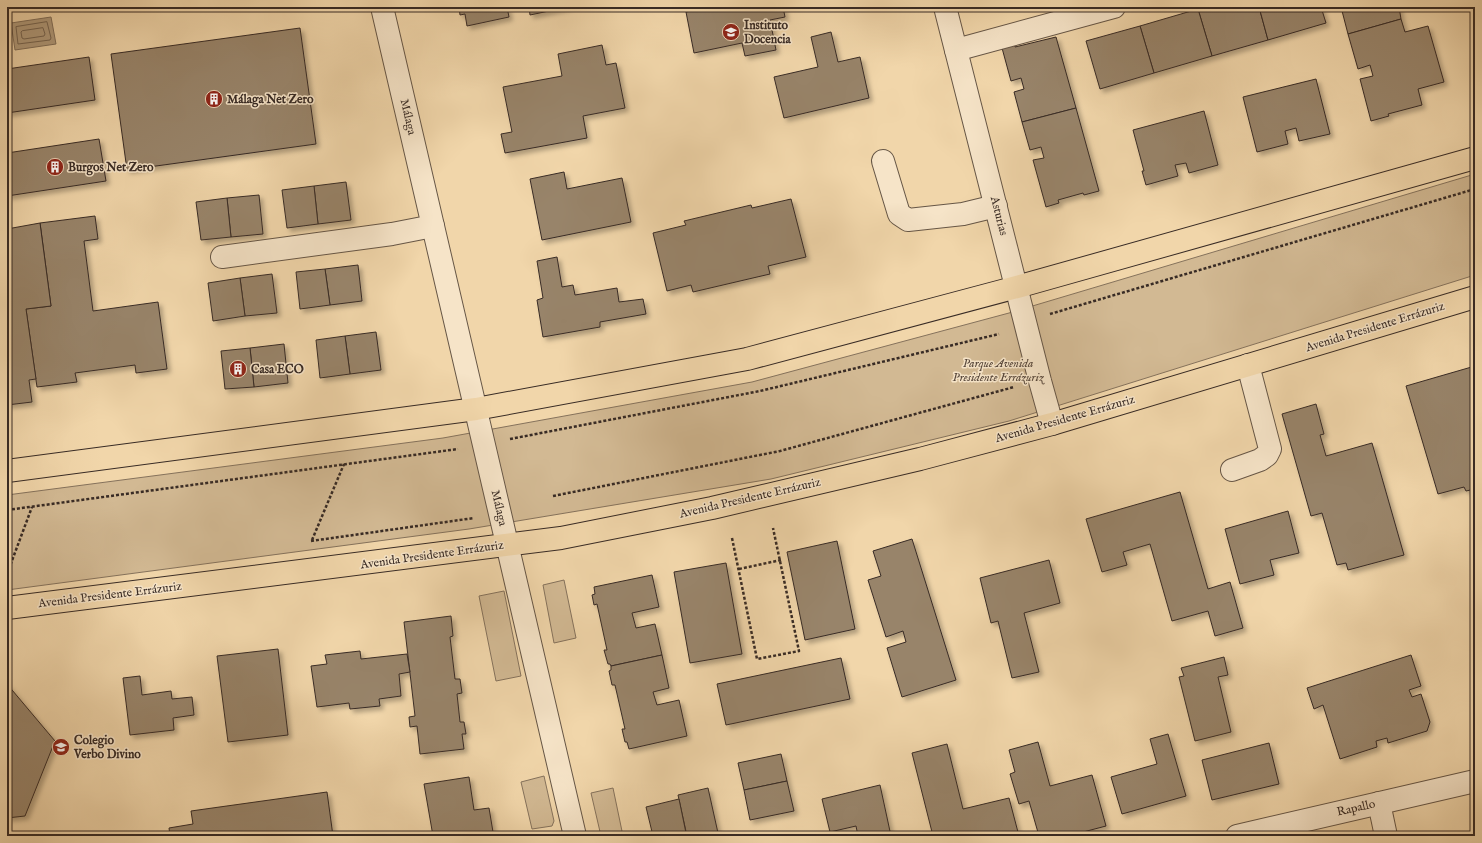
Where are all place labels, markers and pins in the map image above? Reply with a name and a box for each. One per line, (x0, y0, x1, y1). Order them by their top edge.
place label: Instituto Docencia (744, 18, 792, 47)
school or university icon: Instituto Docencia (721, 22, 741, 42)
building icon: Málaga Net Zero (204, 89, 224, 109)
place label: Málaga Net Zero (227, 92, 314, 108)
building icon: Burgos Net Zero (45, 157, 65, 177)
place label: Burgos Net Zero (68, 160, 154, 176)
building icon: Casa ECO (228, 359, 248, 379)
place label: Casa ECO (251, 362, 304, 377)
place label: Colegio Verbo Divino (73, 733, 141, 762)
school or university icon: Colegio Verbo Divino (51, 737, 71, 757)

